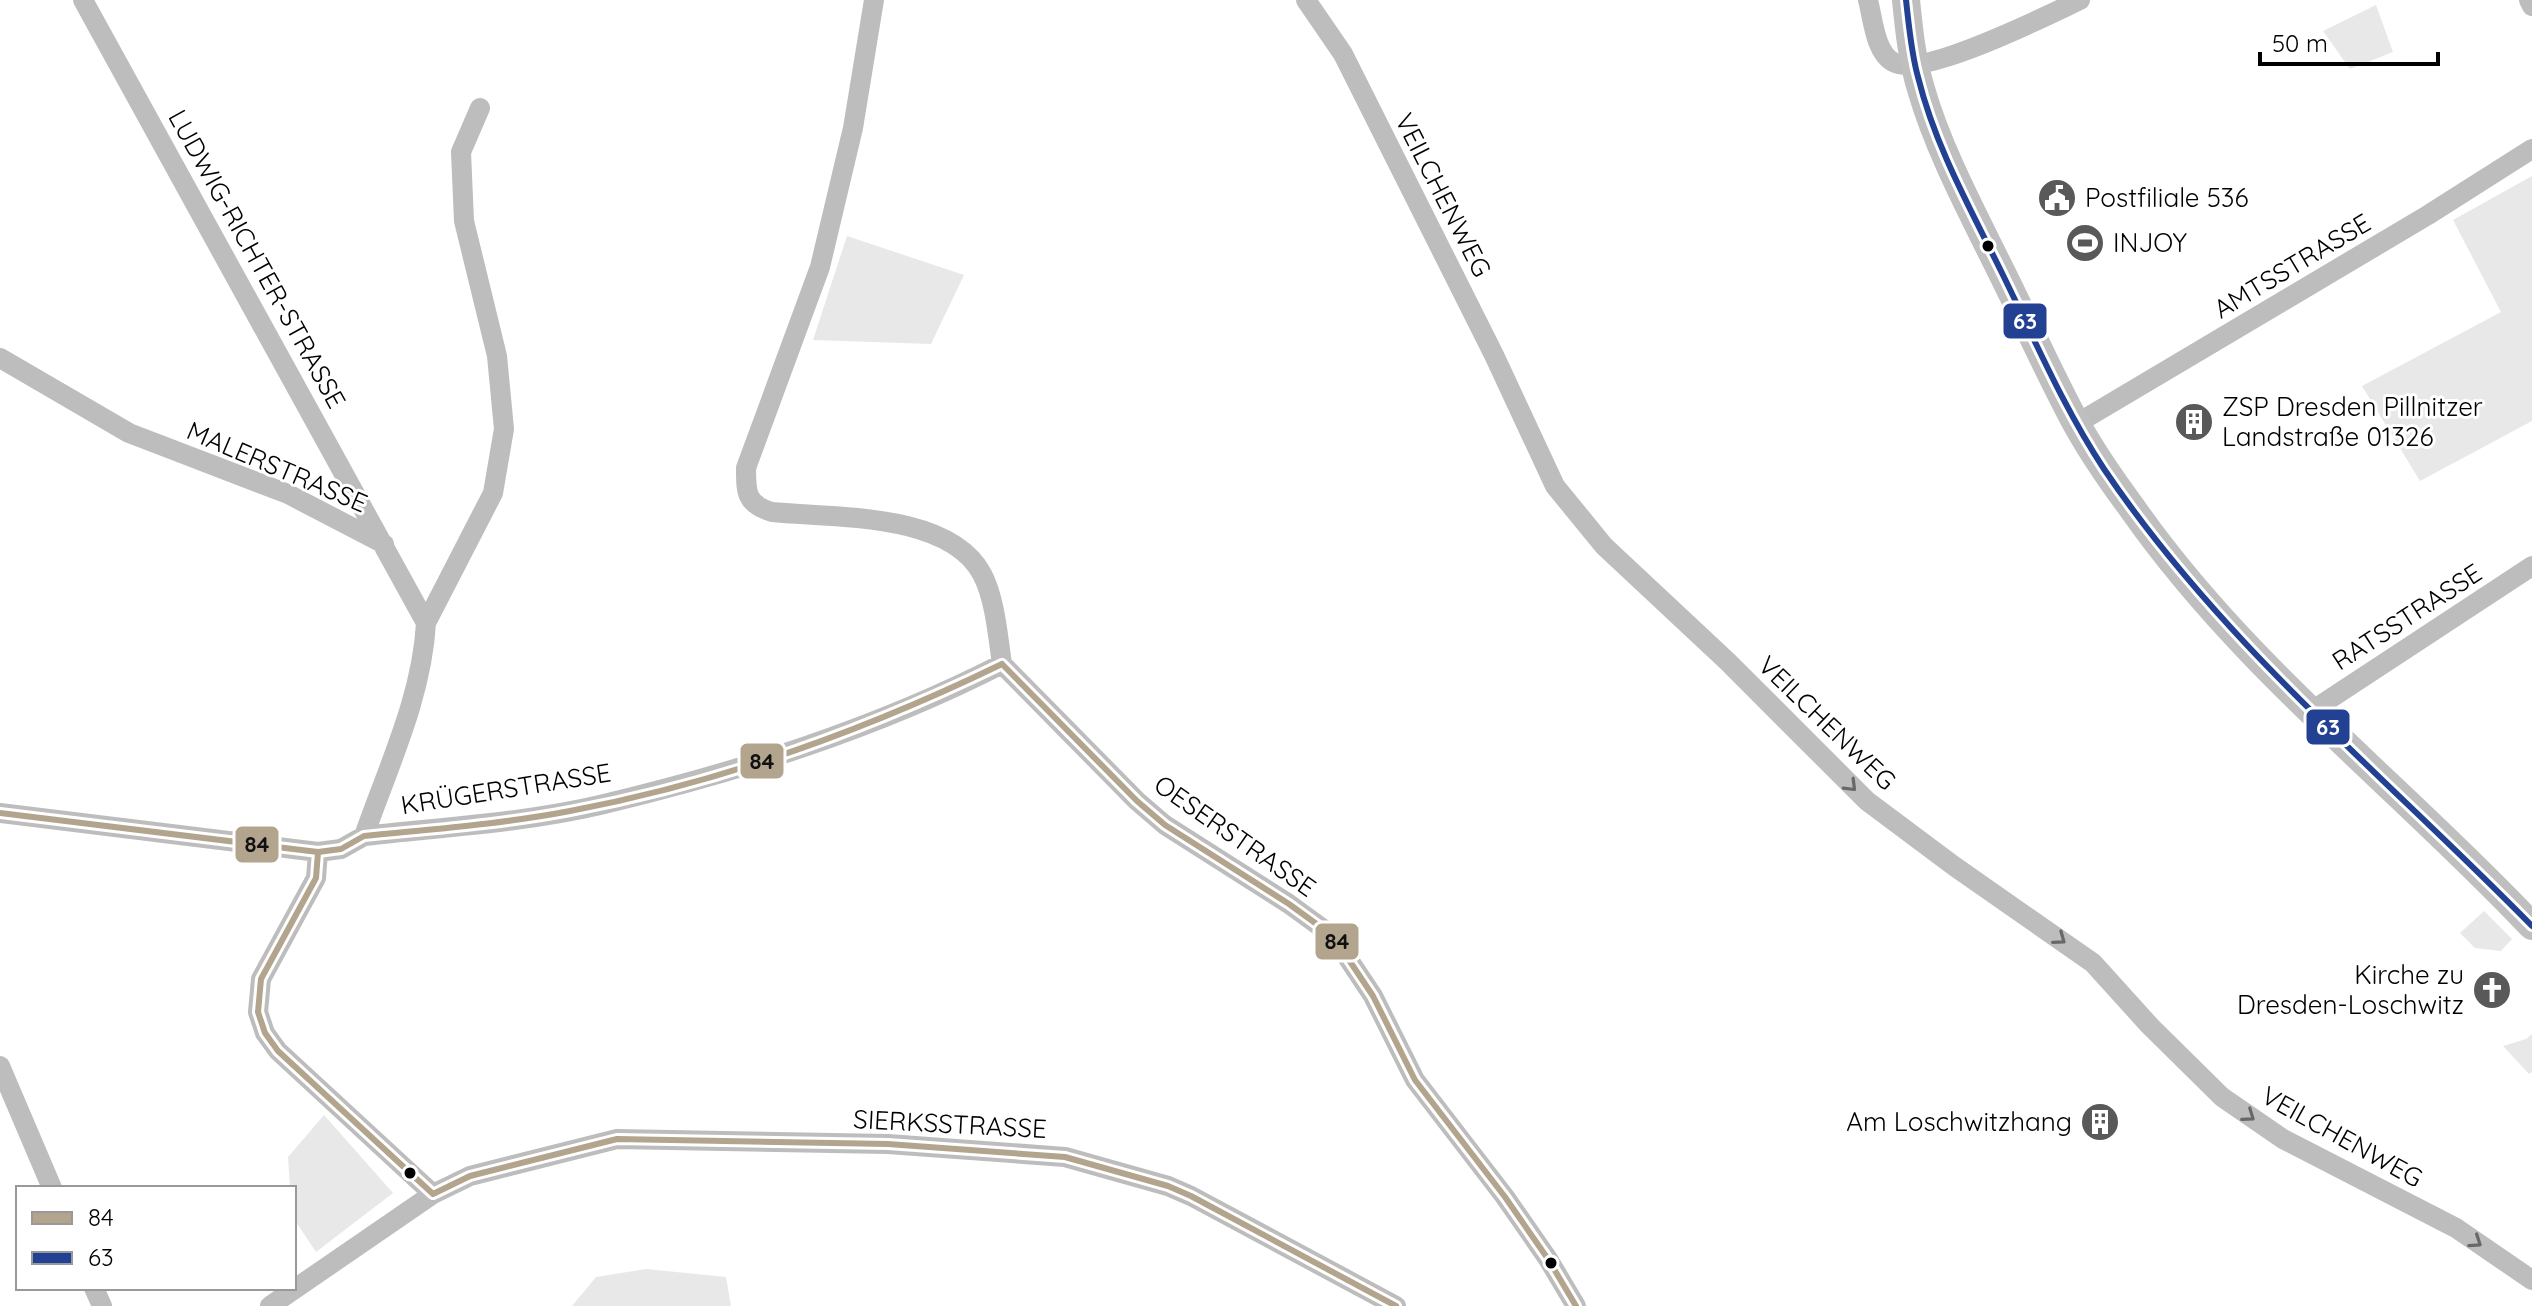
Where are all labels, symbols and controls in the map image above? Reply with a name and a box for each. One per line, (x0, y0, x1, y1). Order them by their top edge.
scale bar (2260, 16, 2438, 66)
text: 50 m (2272, 28, 2328, 58)
street label: LUDWIG-RICHTER-STRASSE (161, 104, 353, 414)
street label: VEILCHENWEG (1388, 107, 1499, 282)
public building icon: Postfiliale 536 (2036, 177, 2078, 219)
place label: Postfiliale 536 (2085, 181, 2248, 214)
street label: AMTSSTRASSE (2207, 206, 2376, 325)
sports icon: INJOY (2064, 222, 2106, 264)
place label: INJOY (2113, 226, 2188, 259)
unlabelled marker (1980, 238, 1996, 254)
line badge: 63 (2002, 302, 2048, 340)
text: 63 (2013, 307, 2037, 335)
place label: ZSP Dresden Pillnitzer Landstraße 01326 (2222, 390, 2483, 453)
building icon: ZSP Dresden Pillnitzer Landstraße 01326 (2173, 401, 2215, 443)
street label: MALERSTRASSE (182, 414, 372, 519)
street label: RATSSTRASSE (2326, 556, 2488, 677)
street label: VEILCHENWEG (1751, 648, 1903, 797)
line badge: 63 (2305, 708, 2351, 746)
text: 63 (2316, 713, 2340, 741)
line badge: 84 (739, 742, 785, 780)
text: 84 (750, 747, 775, 775)
street label: KRÜGERSTRASSE (399, 756, 613, 821)
street label: OESERSTRASSE (1148, 768, 1323, 904)
one-way arrow (1842, 777, 1856, 791)
line badge: 84 (234, 825, 280, 864)
text: 84 (245, 830, 270, 858)
line badge: 84 (1314, 922, 1360, 961)
text: 84 (1325, 927, 1350, 955)
one-way arrow (2052, 929, 2066, 944)
place label: Kirche zu Dresden-Loschwitz (2237, 958, 2464, 1021)
church icon: Kirche zu Dresden-Loschwitz (2471, 969, 2513, 1011)
street label: VEILCHENWEG (2256, 1079, 2429, 1195)
building icon: Am Loschwitzhang (2079, 1101, 2121, 1143)
street label: SIERKSSTRASSE (852, 1102, 1048, 1145)
place label: Am Loschwitzhang (1846, 1105, 2072, 1138)
one-way arrow (2241, 1106, 2255, 1121)
unlabelled marker (402, 1165, 418, 1181)
legend (16, 1186, 296, 1290)
text: 84 (88, 1202, 114, 1232)
one-way arrow (2468, 1232, 2482, 1247)
text: 63 (88, 1242, 114, 1272)
unlabelled marker (1543, 1255, 1559, 1271)

